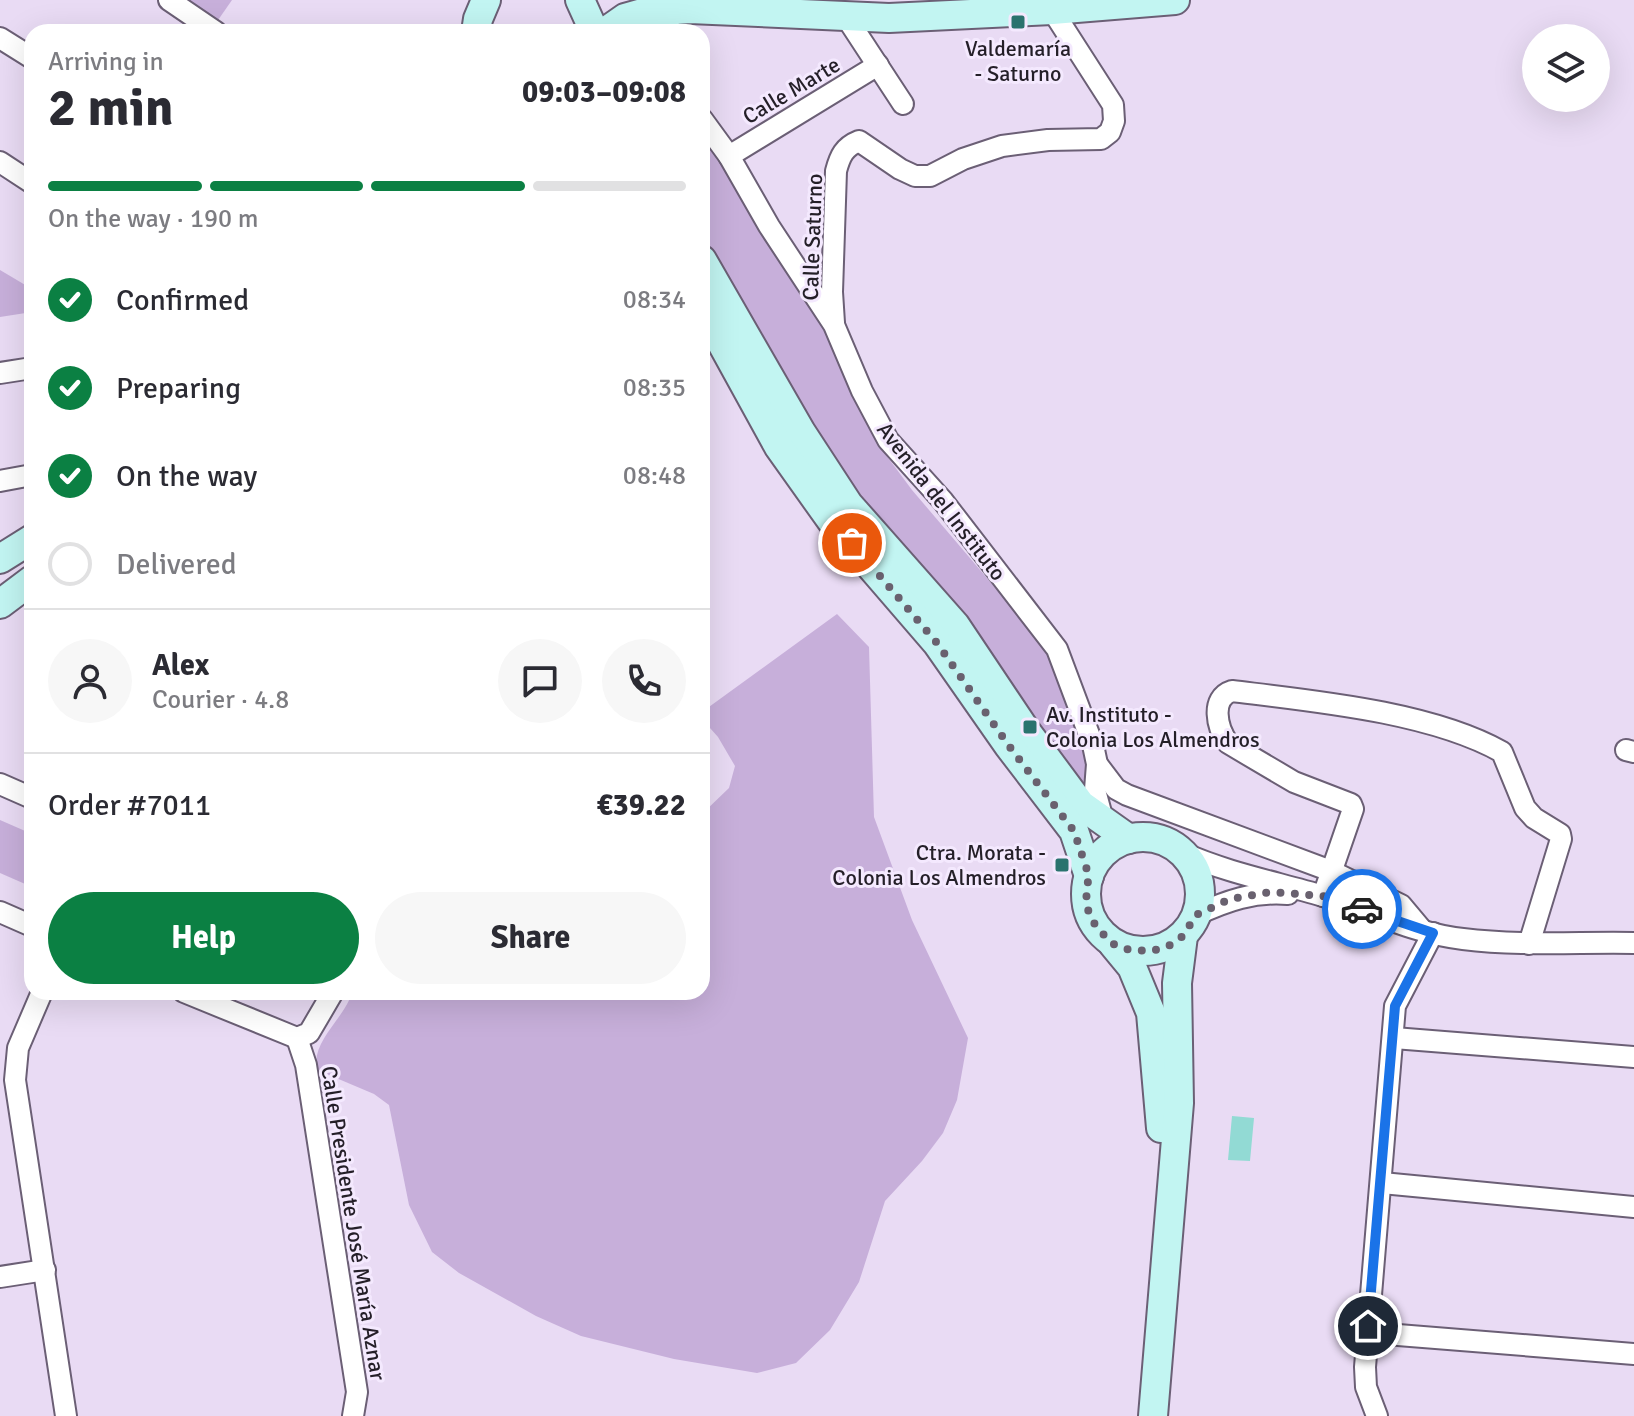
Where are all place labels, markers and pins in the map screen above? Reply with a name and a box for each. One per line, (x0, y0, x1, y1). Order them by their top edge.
marker: Valdemaría - Saturno (1009, 13, 1027, 31)
place label: Valdemaría - Saturno (965, 35, 1071, 87)
pin (818, 509, 886, 577)
place label: Av. Instituto - Colonia Los Almendros (1046, 701, 1260, 753)
marker: Av. Instituto - Colonia Los Almendros (1021, 718, 1039, 736)
place label: Ctra. Morata - Colonia Los Almendros (832, 839, 1046, 891)
marker: Ctra. Morata - Colonia Los Almendros (1053, 856, 1071, 874)
pin (1334, 1292, 1402, 1360)

